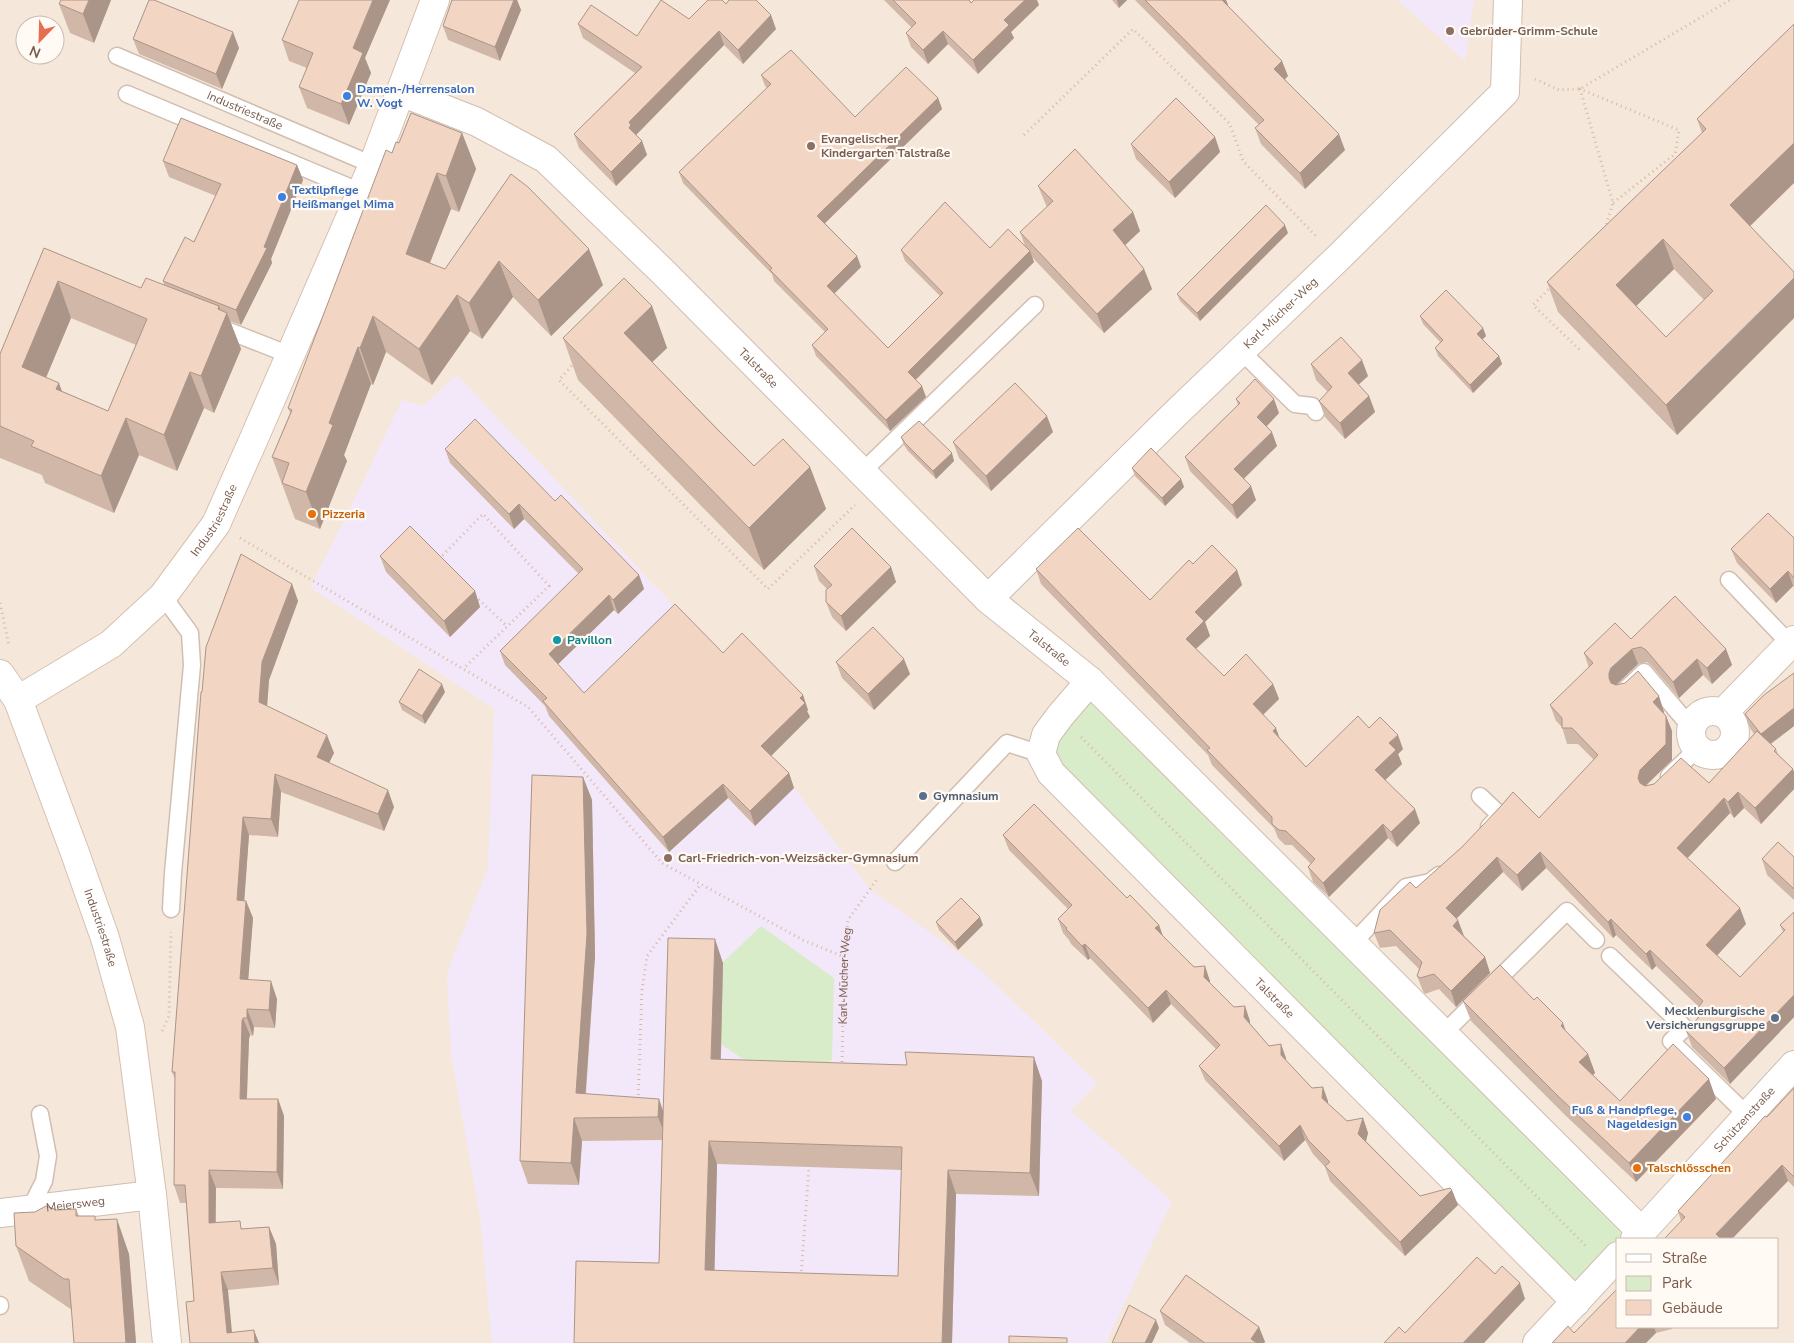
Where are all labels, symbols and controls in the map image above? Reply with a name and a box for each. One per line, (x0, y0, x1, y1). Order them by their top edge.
north arrow (15, 15, 65, 65)
place label: Gebrüder-Grimm-Schule (1460, 23, 1598, 39)
marker: Gebrüder-Grimm-Schule (1444, 25, 1456, 37)
text: N (27, 41, 44, 62)
place label: Damen-/Herrensalon W. Vogt (357, 81, 474, 111)
street label: Industriestraße (204, 87, 285, 134)
marker: Damen-/Herrensalon W. Vogt (341, 90, 353, 102)
place label: Evangelischer Kindergarten Talstraße (821, 131, 951, 161)
marker: Evangelischer Kindergarten Talstraße (805, 140, 817, 152)
place label: Textilpflege Heißmangel Mima (292, 182, 394, 212)
marker: Textilpflege Heißmangel Mima (276, 191, 288, 203)
street label: Karl-Mücher-Weg (1240, 274, 1321, 352)
street label: Talstraße (735, 344, 782, 392)
street label: Industriestraße (187, 481, 241, 560)
place label: Pizzeria (322, 506, 365, 522)
marker: Pizzeria (306, 508, 318, 520)
street label: Talstraße (1024, 626, 1074, 670)
place label: Pavillon (567, 632, 612, 648)
marker: Pavillon (551, 634, 563, 646)
place label: Gymnasium (933, 788, 999, 804)
marker: Gymnasium (917, 790, 929, 802)
place label: Carl-Friedrich-von-Weizsäcker-Gymnasium (678, 850, 918, 866)
marker: Carl-Friedrich-von-Weizsäcker-Gymnasium (662, 852, 674, 864)
street label: Industriestraße (80, 887, 121, 969)
street label: Karl-Mücher-Weg (835, 927, 855, 1025)
street label: Talstraße (1251, 975, 1298, 1022)
place label: Mecklenburgische Versicherungsgruppe (1645, 1003, 1765, 1033)
marker: Mecklenburgische Versicherungsgruppe (1769, 1012, 1781, 1024)
street label: Schützenstraße (1710, 1083, 1778, 1156)
place label: Fuß & Handpflege, Nageldesign (1572, 1102, 1677, 1132)
marker: Fuß & Handpflege, Nageldesign (1681, 1111, 1693, 1123)
place label: Talschlösschen (1647, 1160, 1731, 1176)
marker: Talschlösschen (1631, 1162, 1643, 1174)
street label: Meiersweg (45, 1193, 106, 1215)
legend (1616, 1238, 1779, 1328)
text: Straße (1662, 1248, 1707, 1268)
text: Park (1662, 1273, 1692, 1293)
text: Gebäude (1662, 1298, 1723, 1318)

